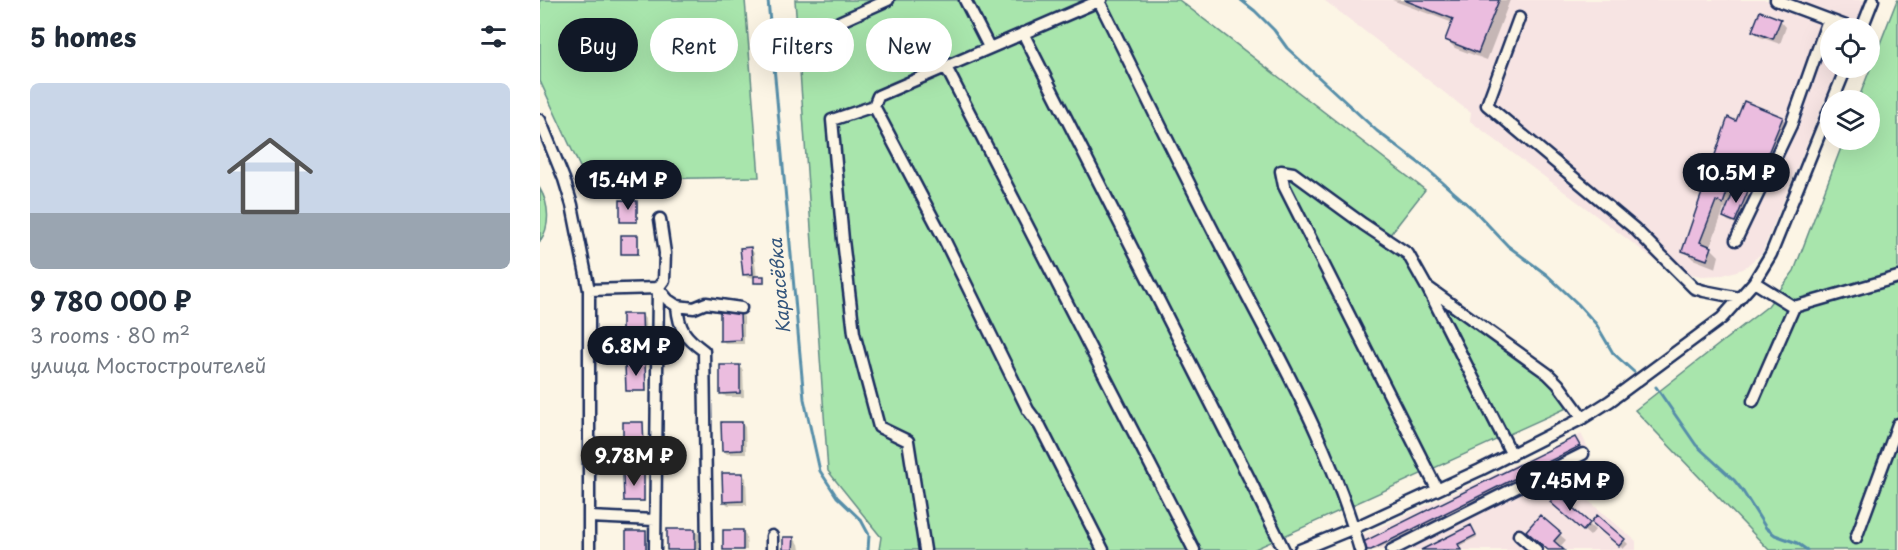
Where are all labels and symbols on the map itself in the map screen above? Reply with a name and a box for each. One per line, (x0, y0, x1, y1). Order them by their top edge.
pin: 10.5M ₽ (1681, 153, 1791, 204)
pin: 15.4M ₽ (573, 160, 683, 211)
water label: Карасёвка (761, 237, 796, 335)
pin: 6.8M ₽ (587, 326, 685, 377)
pin: 9.78M ₽ (579, 436, 689, 487)
pin: 7.45M ₽ (1515, 461, 1625, 512)

